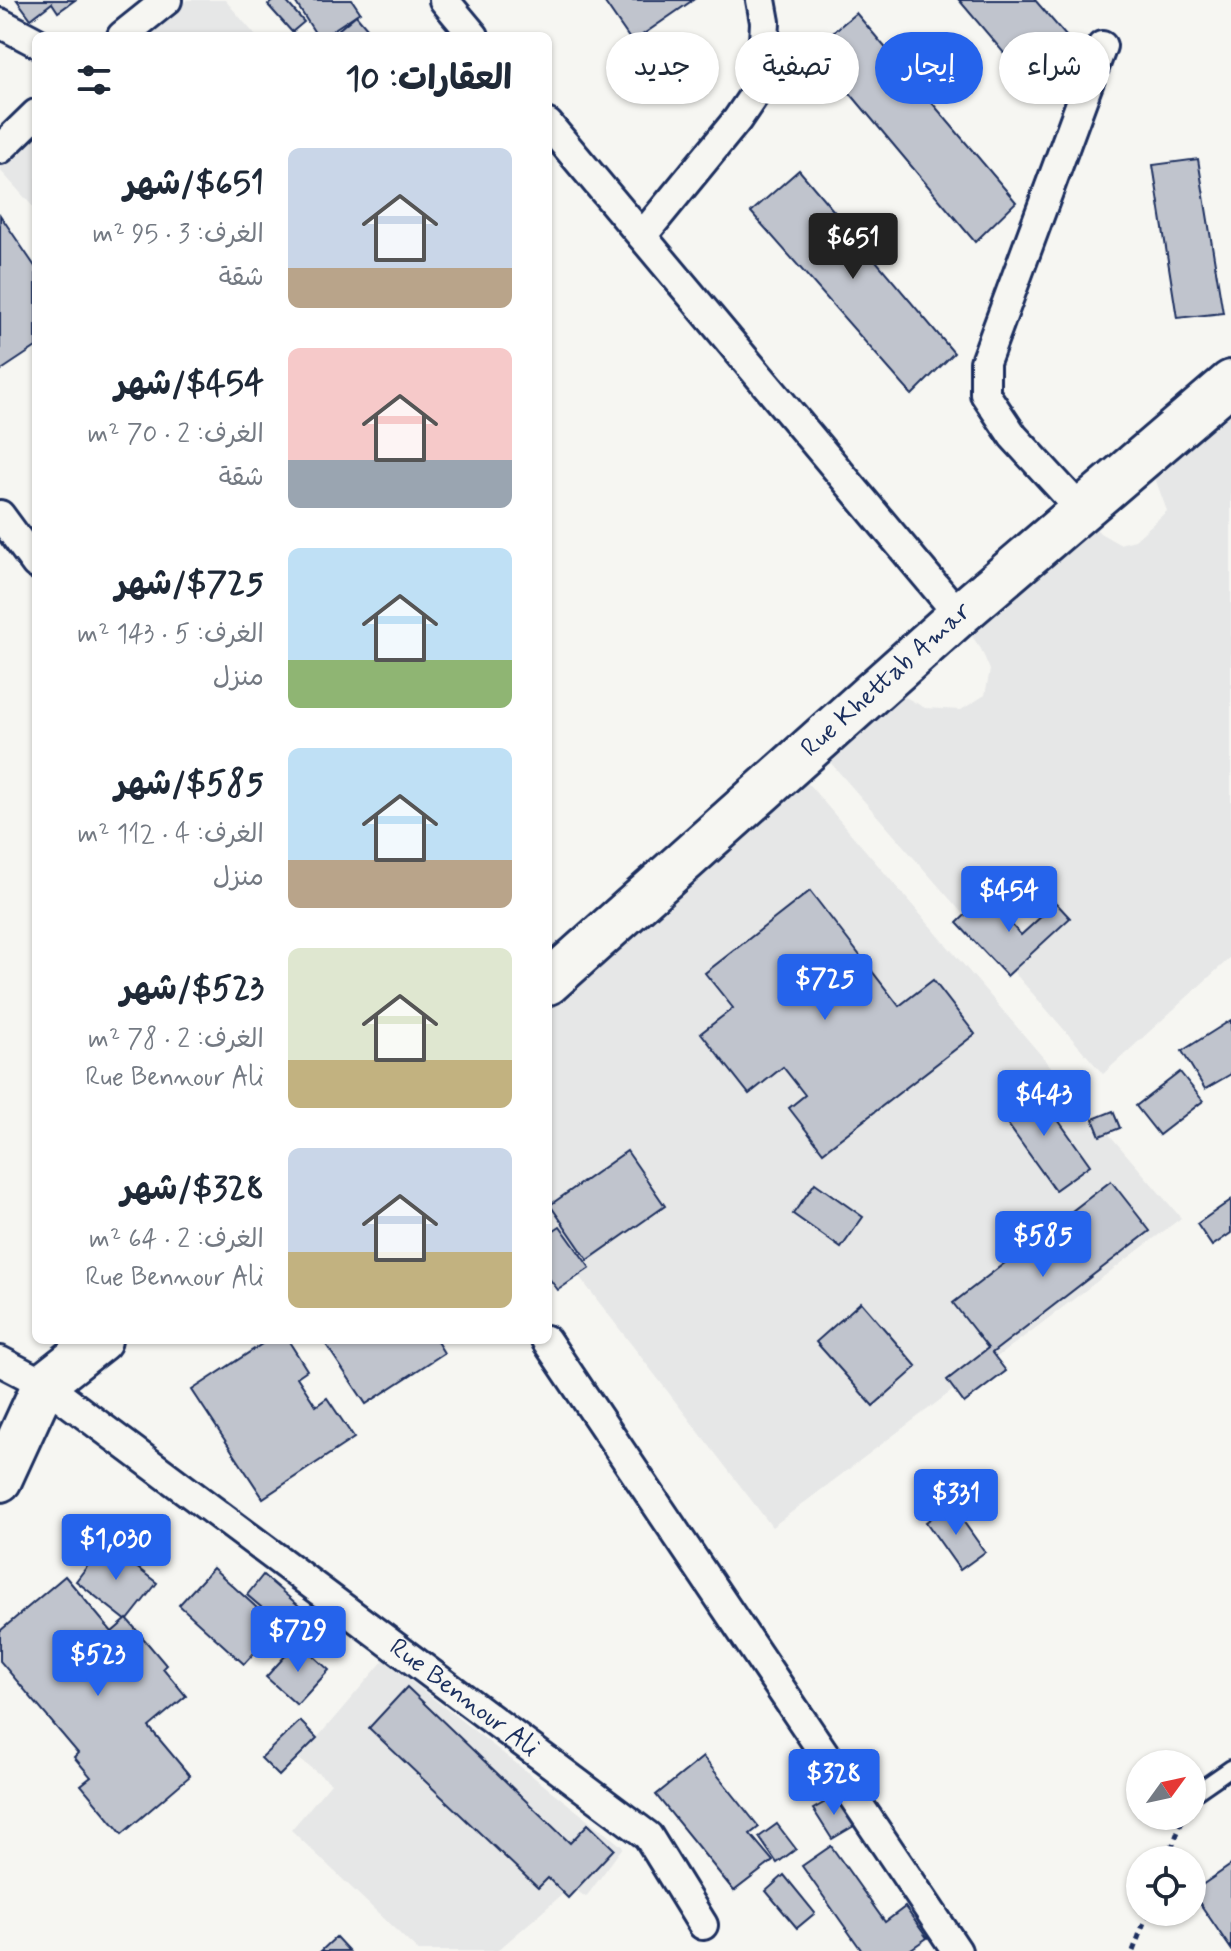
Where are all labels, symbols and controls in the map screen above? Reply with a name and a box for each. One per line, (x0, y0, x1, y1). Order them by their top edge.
chip: جديد (606, 32, 719, 104)
chip: تصفية (735, 32, 859, 104)
chip: إيجار (875, 32, 983, 104)
chip: شراء (999, 32, 1110, 104)
text: العقارات: 10 (345, 57, 512, 102)
icon: filters (72, 58, 116, 102)
text: $651/شهر (124, 162, 264, 207)
icon: home (352, 180, 448, 276)
pin: $651 (806, 213, 900, 281)
text: الغرف: 3 · 95 m² (92, 218, 264, 252)
text: $651 (827, 222, 879, 256)
text: شقة (219, 261, 264, 295)
text: $454/شهر (115, 362, 264, 407)
icon: home (352, 380, 448, 476)
text: الغرف: 2 · 70 m² (87, 418, 264, 452)
text: شقة (219, 461, 264, 495)
text: $725/شهر (115, 562, 264, 607)
icon: home (352, 580, 448, 676)
street label: Rue Khettab Amar (794, 594, 979, 765)
text: الغرف: 5 · 143 m² (77, 618, 264, 652)
text: منزل (213, 661, 264, 695)
text: $585/شهر (115, 762, 264, 807)
icon: home (352, 780, 448, 876)
text: الغرف: 4 · 112 m² (77, 818, 264, 852)
text: منزل (213, 861, 264, 895)
pin: $454 (962, 866, 1056, 934)
text: $454 (979, 875, 1039, 909)
pin: $725 (778, 954, 872, 1022)
text: $725 (795, 963, 855, 997)
text: $523/شهر (120, 967, 264, 1012)
icon: home (352, 980, 448, 1076)
text: الغرف: 2 · 78 m² (88, 1023, 264, 1057)
text: Rue Bennour Ali (85, 1061, 264, 1095)
pin: $443 (997, 1070, 1091, 1138)
text: $443 (1016, 1079, 1072, 1113)
text: $328/شهر (121, 1167, 264, 1212)
icon: home (352, 1180, 448, 1276)
pin: $585 (996, 1211, 1090, 1279)
text: $585 (1013, 1220, 1073, 1254)
text: الغرف: 2 · 64 m² (89, 1223, 264, 1257)
text: Rue Bennour Ali (85, 1261, 264, 1295)
pin: $331 (909, 1469, 1003, 1537)
text: $331 (932, 1478, 980, 1512)
pin: $1,030 (51, 1514, 181, 1582)
text: $1,030 (80, 1523, 152, 1557)
pin: $729 (251, 1606, 345, 1674)
text: $729 (269, 1615, 327, 1649)
pin: $523 (51, 1630, 145, 1698)
street label: Rue Bennour Ali (382, 1631, 546, 1765)
text: $523 (70, 1639, 126, 1673)
pin: $328 (787, 1749, 881, 1817)
north arrow (1126, 1750, 1206, 1830)
map controls (1126, 1750, 1206, 1926)
text: $328 (807, 1758, 861, 1792)
button: locate (1126, 1846, 1206, 1926)

